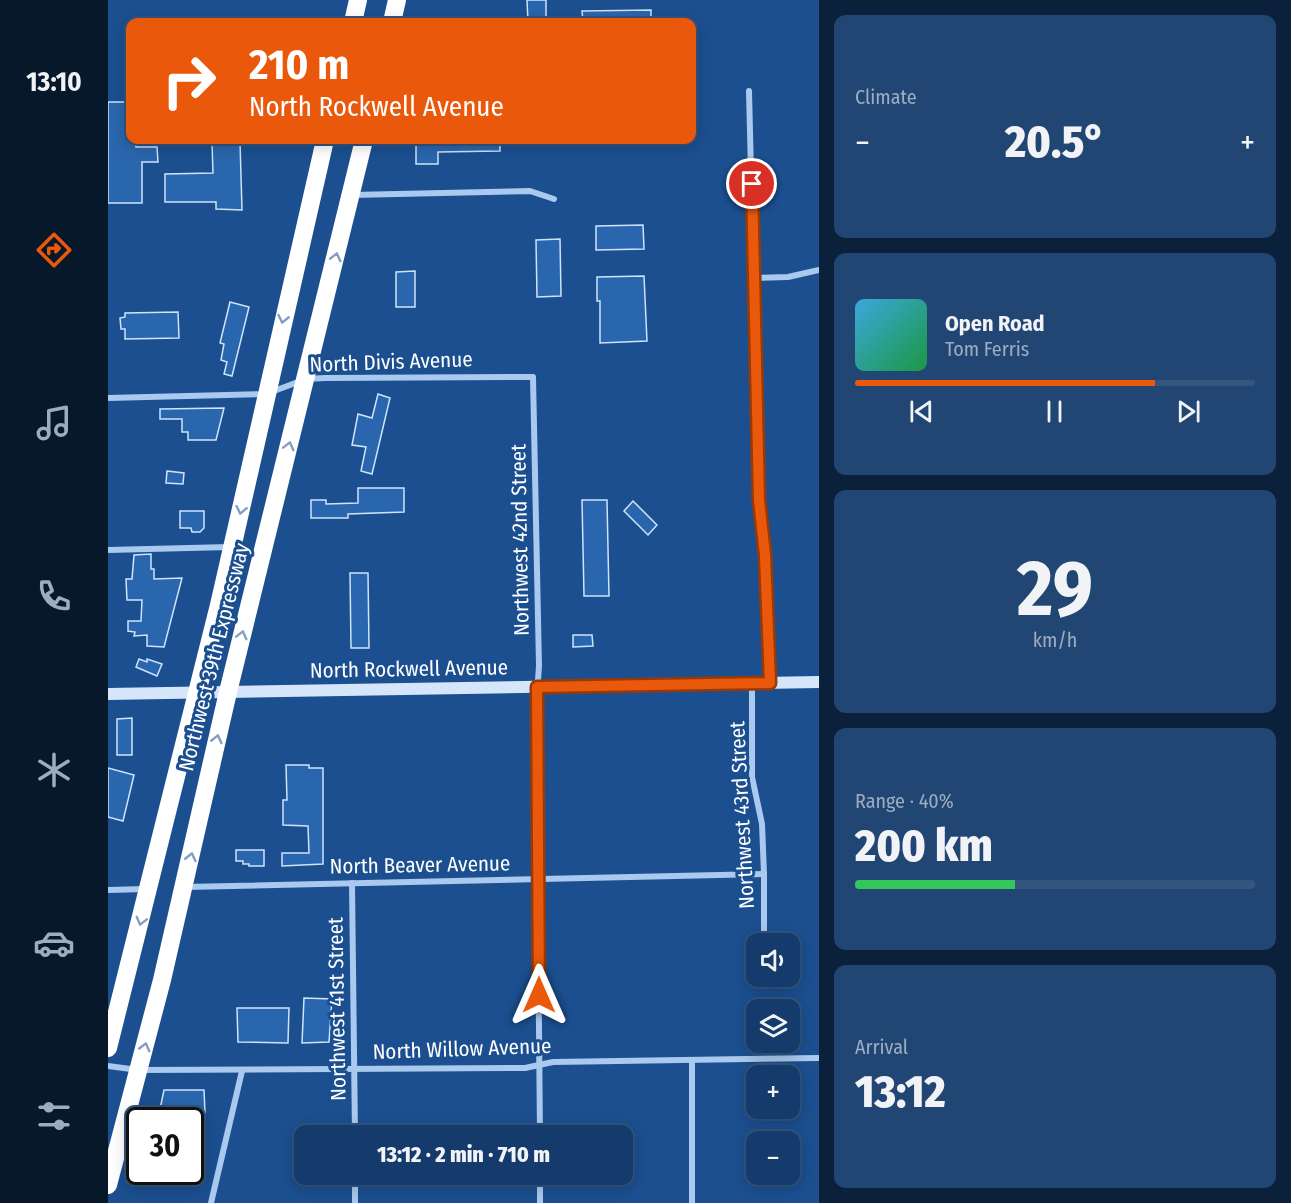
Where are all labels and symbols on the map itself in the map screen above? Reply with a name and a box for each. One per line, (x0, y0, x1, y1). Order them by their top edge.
pin (726, 158, 777, 209)
one-way arrow (329, 252, 341, 263)
one-way arrow (277, 314, 290, 324)
street label: North Divis Avenue (309, 346, 473, 378)
one-way arrow (282, 441, 295, 451)
street label: Northwest 42nd Street (505, 444, 535, 636)
one-way arrow (235, 504, 248, 514)
street label: Northwest 39th Expressway (173, 540, 255, 774)
one-way arrow (234, 631, 247, 641)
street label: North Rockwell Avenue (310, 654, 508, 684)
street label: Northwest 43rd Street (724, 720, 760, 909)
one-way arrow (209, 734, 222, 744)
street label: North Beaver Avenue (329, 850, 511, 880)
one-way arrow (184, 853, 197, 863)
one-way arrow (135, 916, 148, 926)
street label: Northwest 41st Street (322, 917, 352, 1101)
position arrow (507, 963, 571, 1027)
street label: North Willow Avenue (372, 1033, 552, 1065)
one-way arrow (137, 1042, 150, 1052)
speed limit sign: 30 (126, 1107, 204, 1185)

